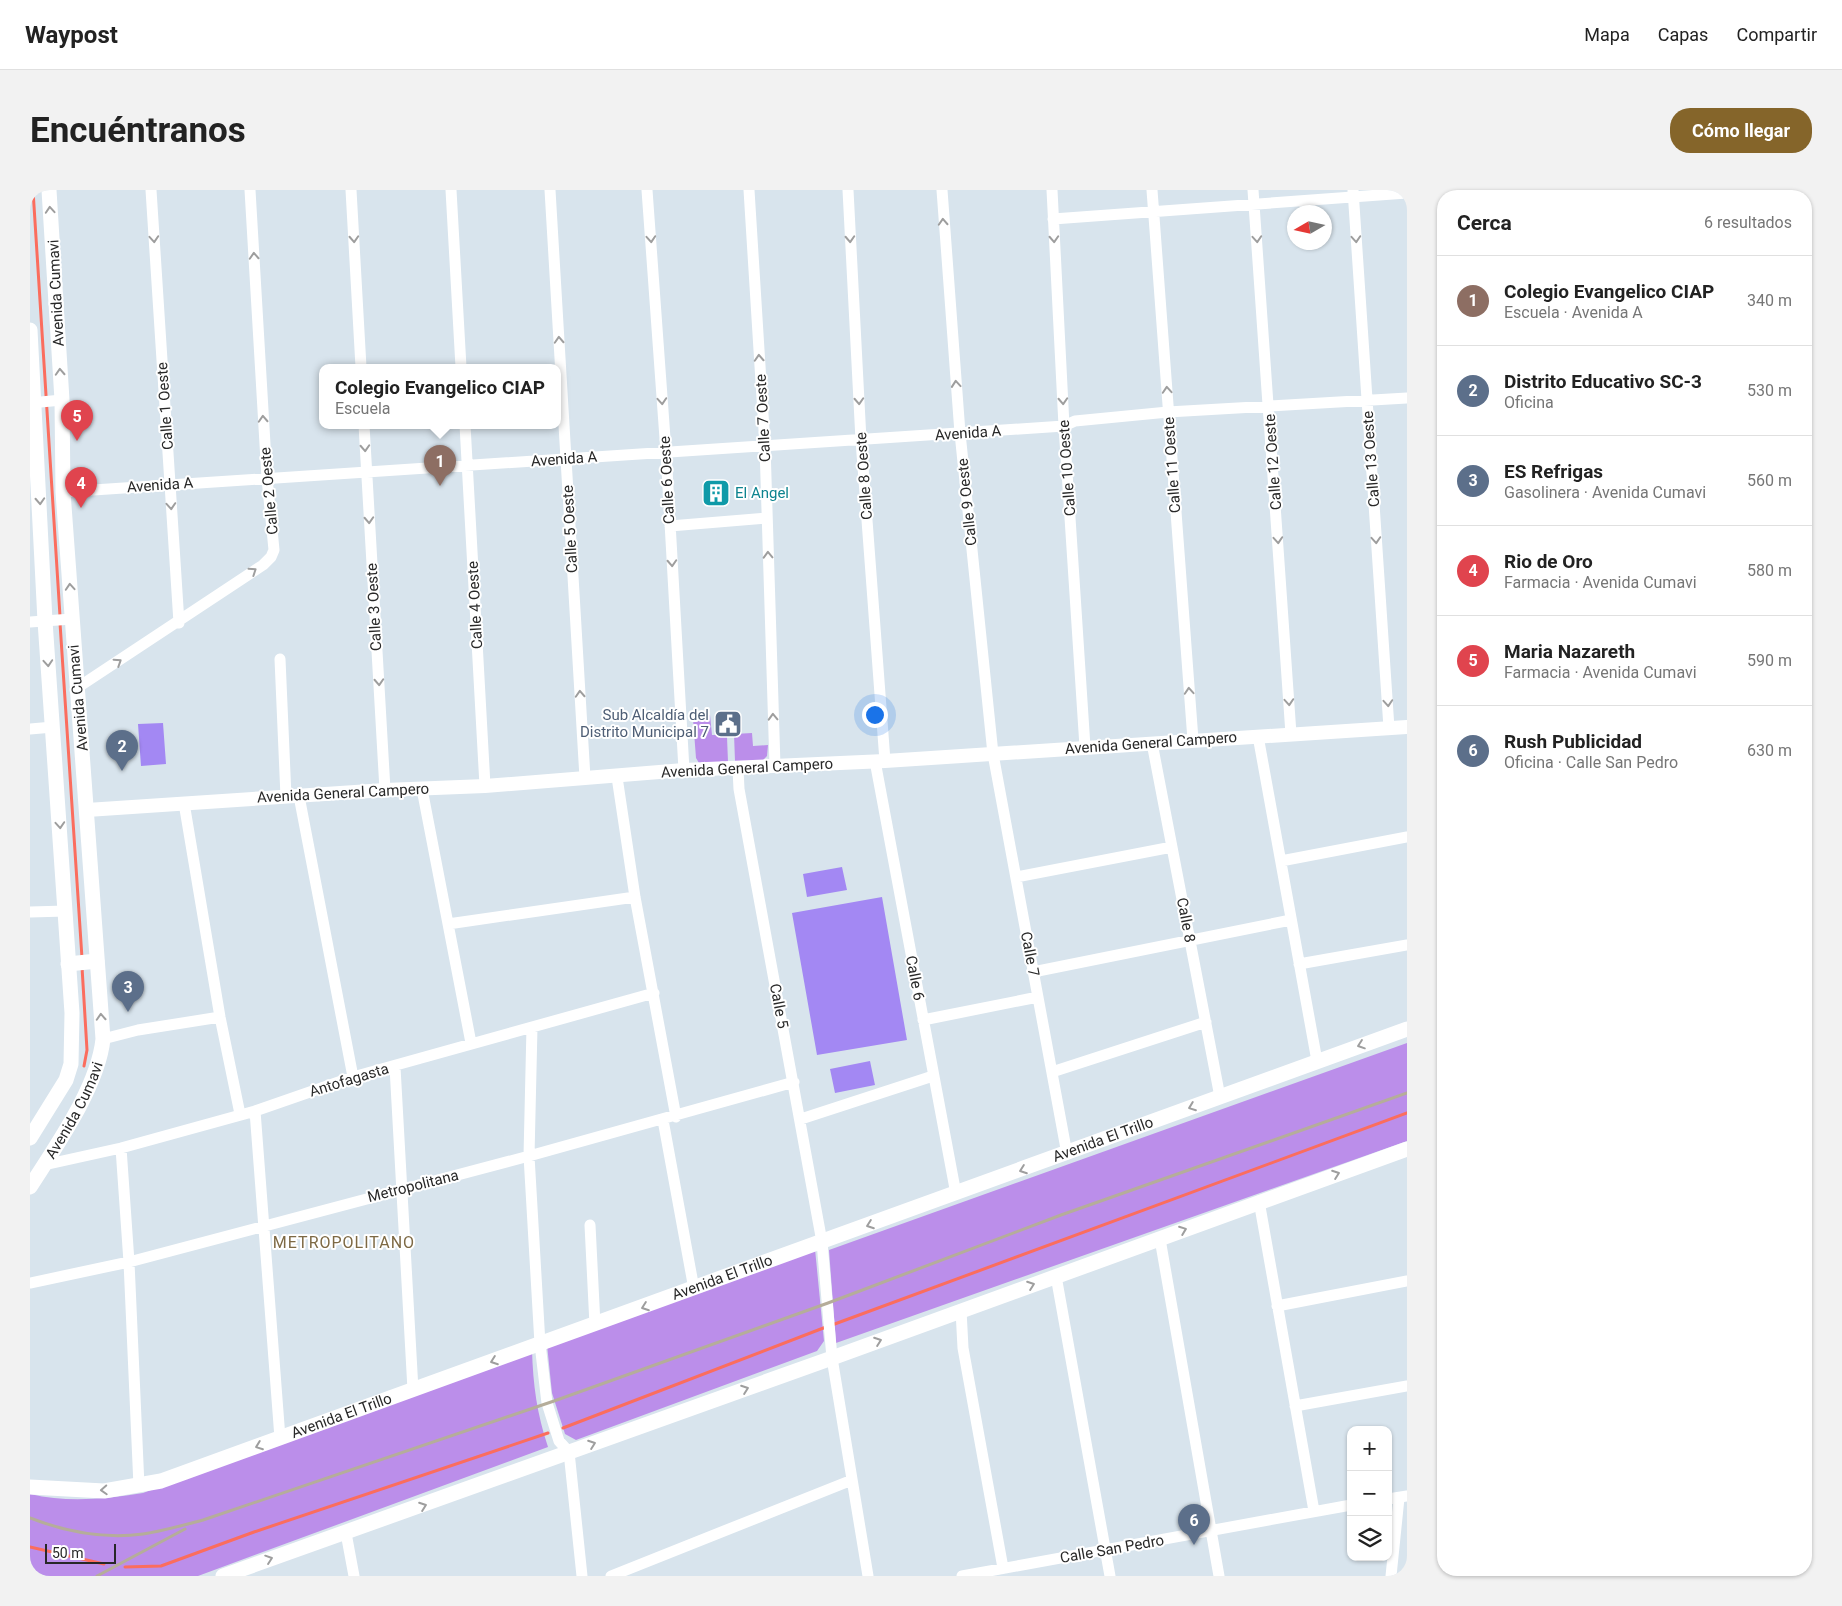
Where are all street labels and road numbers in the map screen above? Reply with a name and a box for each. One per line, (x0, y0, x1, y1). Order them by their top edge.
street label: Avenida Cumavi (44, 239, 68, 347)
street label: Calle 1 Oeste (153, 361, 177, 450)
street label: Calle 7 Oeste (752, 374, 774, 462)
street label: Calle 13 Oeste (1359, 410, 1383, 508)
street label: Calle 12 Oeste (1261, 413, 1285, 511)
street label: Calle 11 Oeste (1160, 416, 1184, 514)
street label: Calle 10 Oeste (1055, 419, 1079, 517)
street label: Avenida A (934, 422, 1002, 444)
street label: Calle 8 Oeste (852, 431, 876, 520)
street label: Calle 6 Oeste (656, 436, 678, 524)
street label: Calle 2 Oeste (256, 446, 282, 536)
street label: Avenida A (530, 448, 598, 470)
street label: Calle 9 Oeste (953, 457, 981, 547)
street label: Avenida A (126, 474, 194, 496)
street label: Calle 5 Oeste (559, 485, 581, 573)
street label: Calle 4 Oeste (464, 561, 486, 649)
street label: Calle 3 Oeste (363, 563, 385, 651)
street label: Avenida Cumavi (64, 644, 92, 752)
street label: Avenida General Campero (1064, 728, 1238, 758)
street label: Avenida General Campero (660, 754, 834, 782)
street label: Avenida General Campero (256, 779, 430, 807)
street label: Calle 8 (1173, 896, 1199, 944)
street label: Calle 7 (1017, 930, 1043, 978)
street label: Calle 6 (902, 954, 928, 1002)
street label: Calle 5 (766, 982, 792, 1030)
street label: Avenida Cumavi (42, 1059, 107, 1162)
street label: Antofagasta (307, 1059, 391, 1101)
street label: Avenida El Trillo (1050, 1113, 1156, 1166)
street label: Metropolitana (366, 1166, 460, 1206)
street label: Avenida El Trillo (670, 1251, 775, 1304)
street label: Avenida El Trillo (289, 1389, 394, 1442)
street label: Calle San Pedro (1059, 1531, 1165, 1567)

